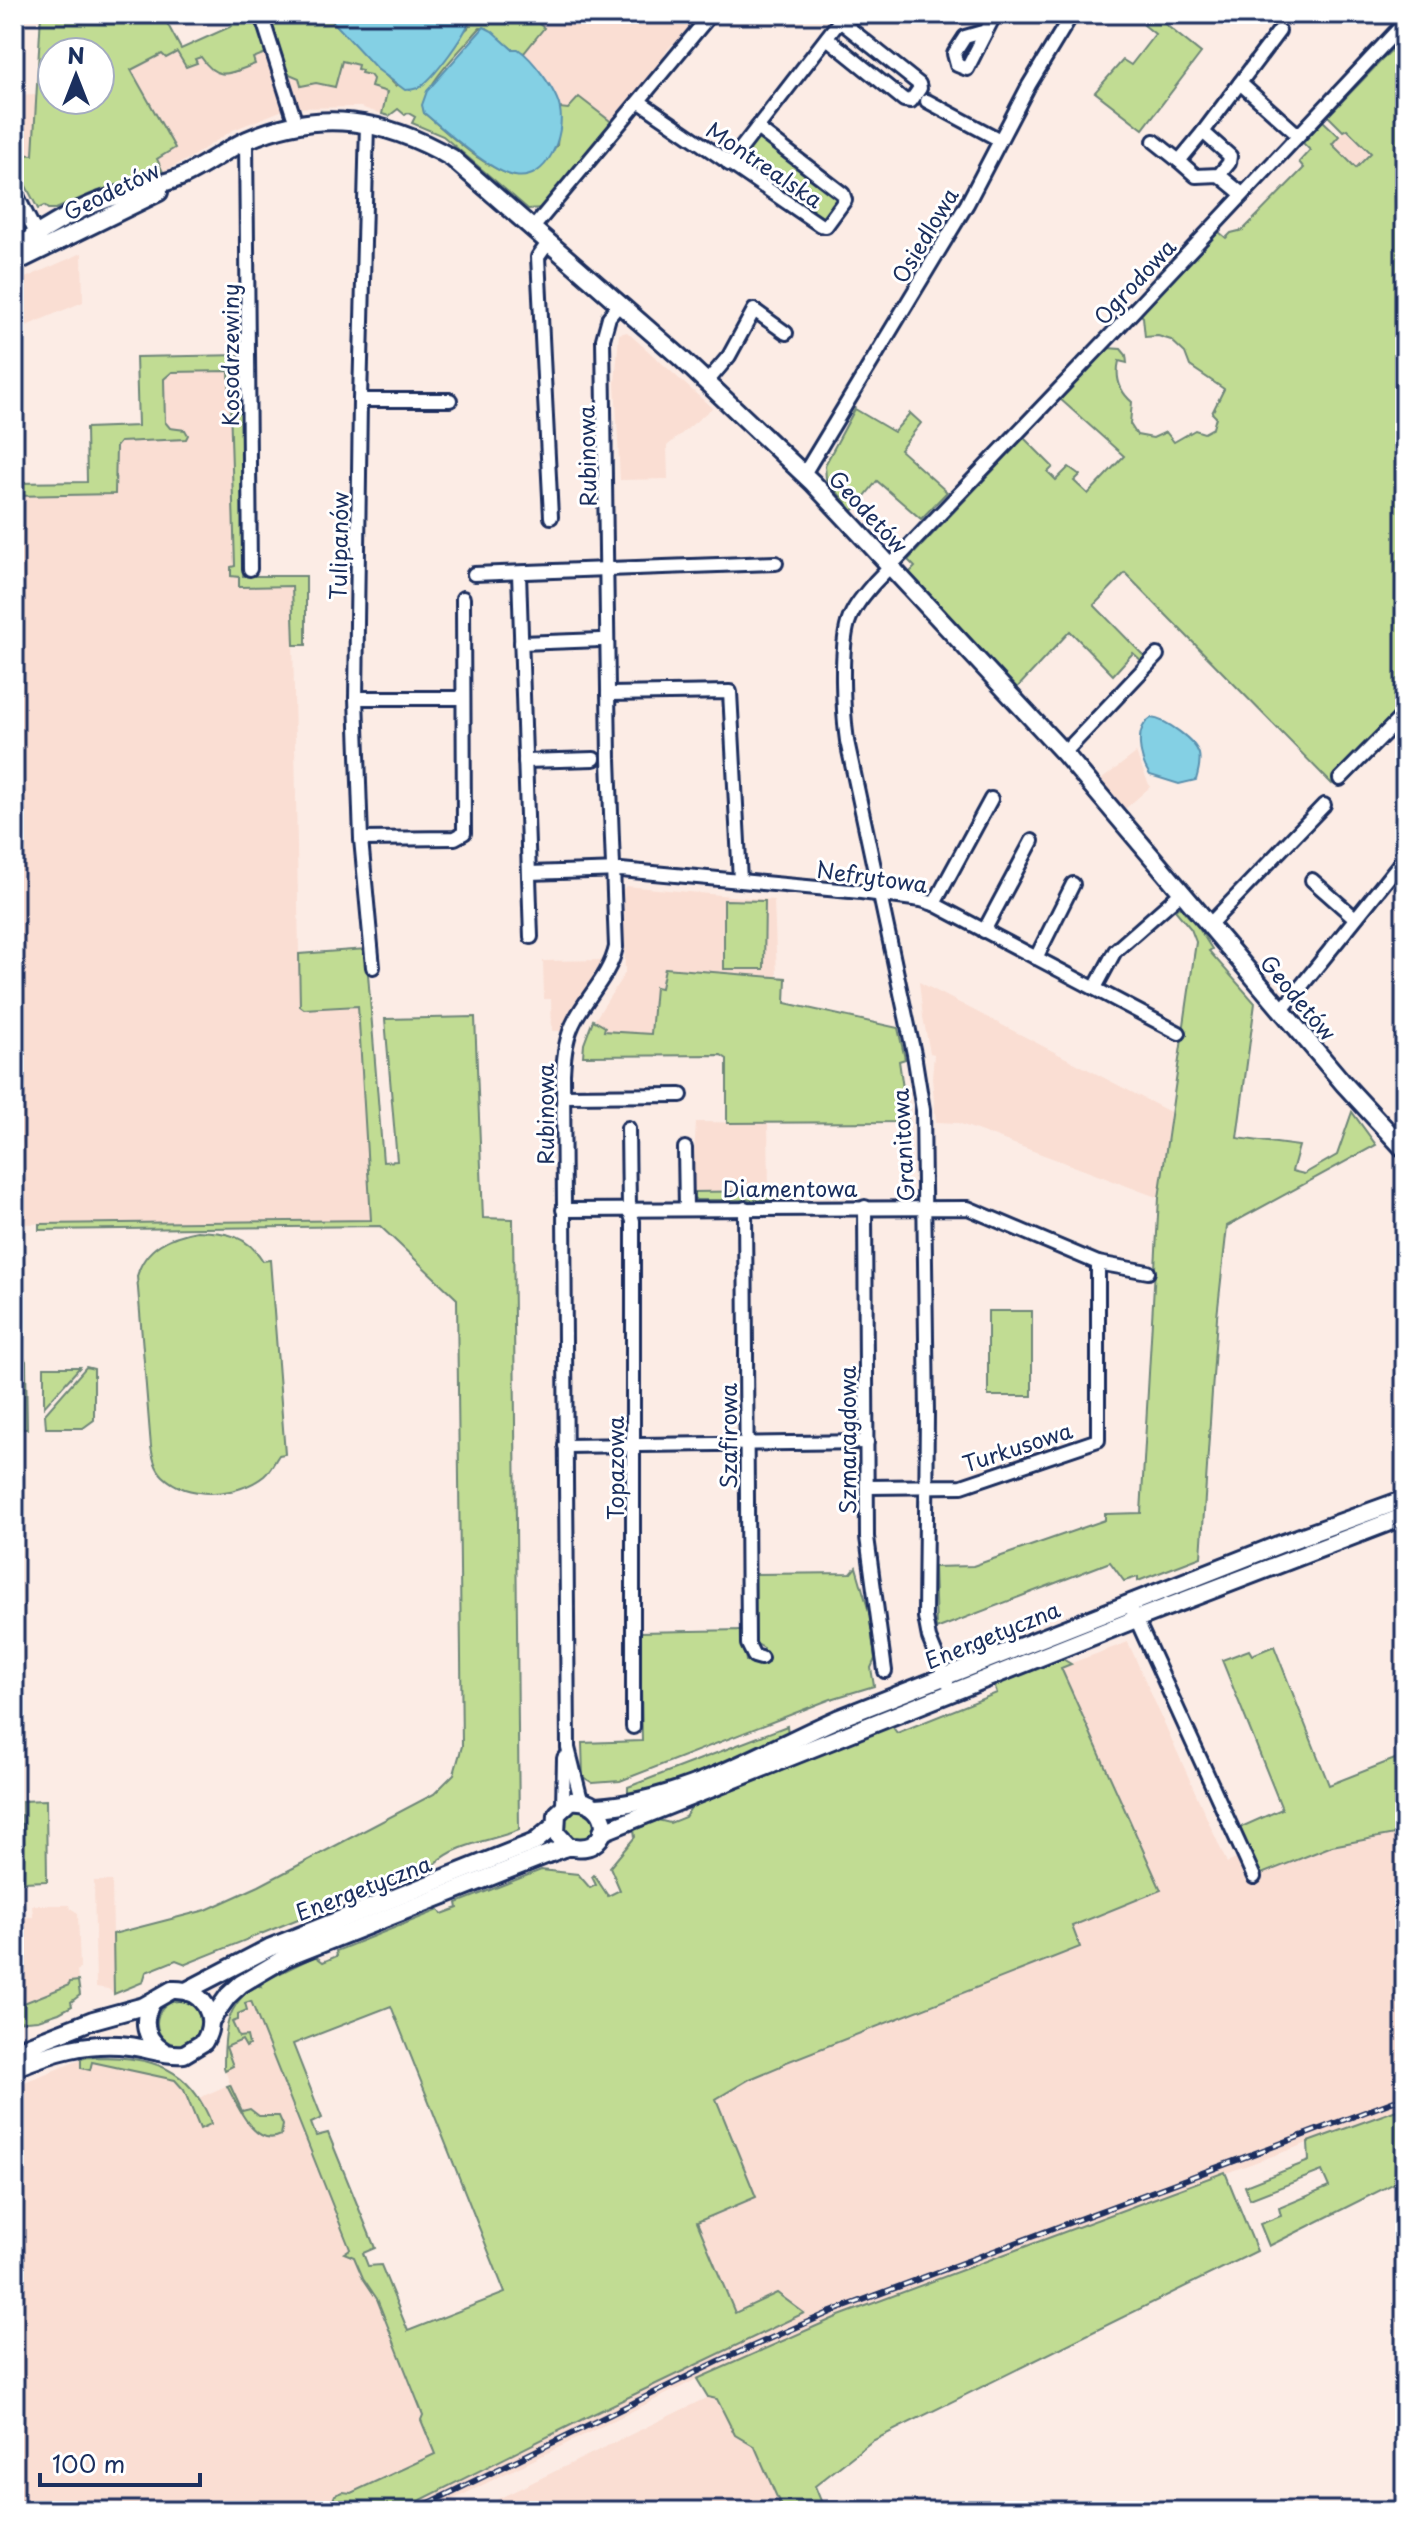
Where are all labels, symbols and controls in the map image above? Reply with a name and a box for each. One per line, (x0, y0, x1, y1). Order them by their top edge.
north arrow (36, 36, 116, 116)
text: N (67, 38, 85, 71)
street label: Montrealska (700, 113, 830, 215)
street label: Geodetów (57, 153, 165, 227)
street label: Osiedlowa (883, 180, 966, 289)
street label: Ogrodowa (1085, 230, 1183, 332)
street label: Kosodrzewiny (213, 283, 246, 427)
street label: Rubinowa (569, 405, 603, 507)
street label: Geodetów (822, 462, 916, 560)
street label: Tulipanów (321, 492, 355, 600)
street label: Nefrytowa (814, 852, 930, 900)
street label: Geodetów (1253, 947, 1345, 1047)
street label: Rubinowa (528, 1063, 561, 1165)
street label: Granitowa (883, 1087, 921, 1202)
street label: Diamentowa (722, 1171, 858, 1204)
street label: Szmaragdowa (830, 1366, 863, 1514)
street label: Szafirowa (711, 1383, 744, 1489)
street label: Turkusowa (958, 1413, 1076, 1479)
street label: Topazowa (598, 1416, 631, 1520)
street label: Energetyczna (919, 1592, 1065, 1676)
street label: Energetyczna (290, 1846, 436, 1928)
scale bar (40, 2437, 200, 2487)
text: 100 m (52, 2445, 125, 2481)

